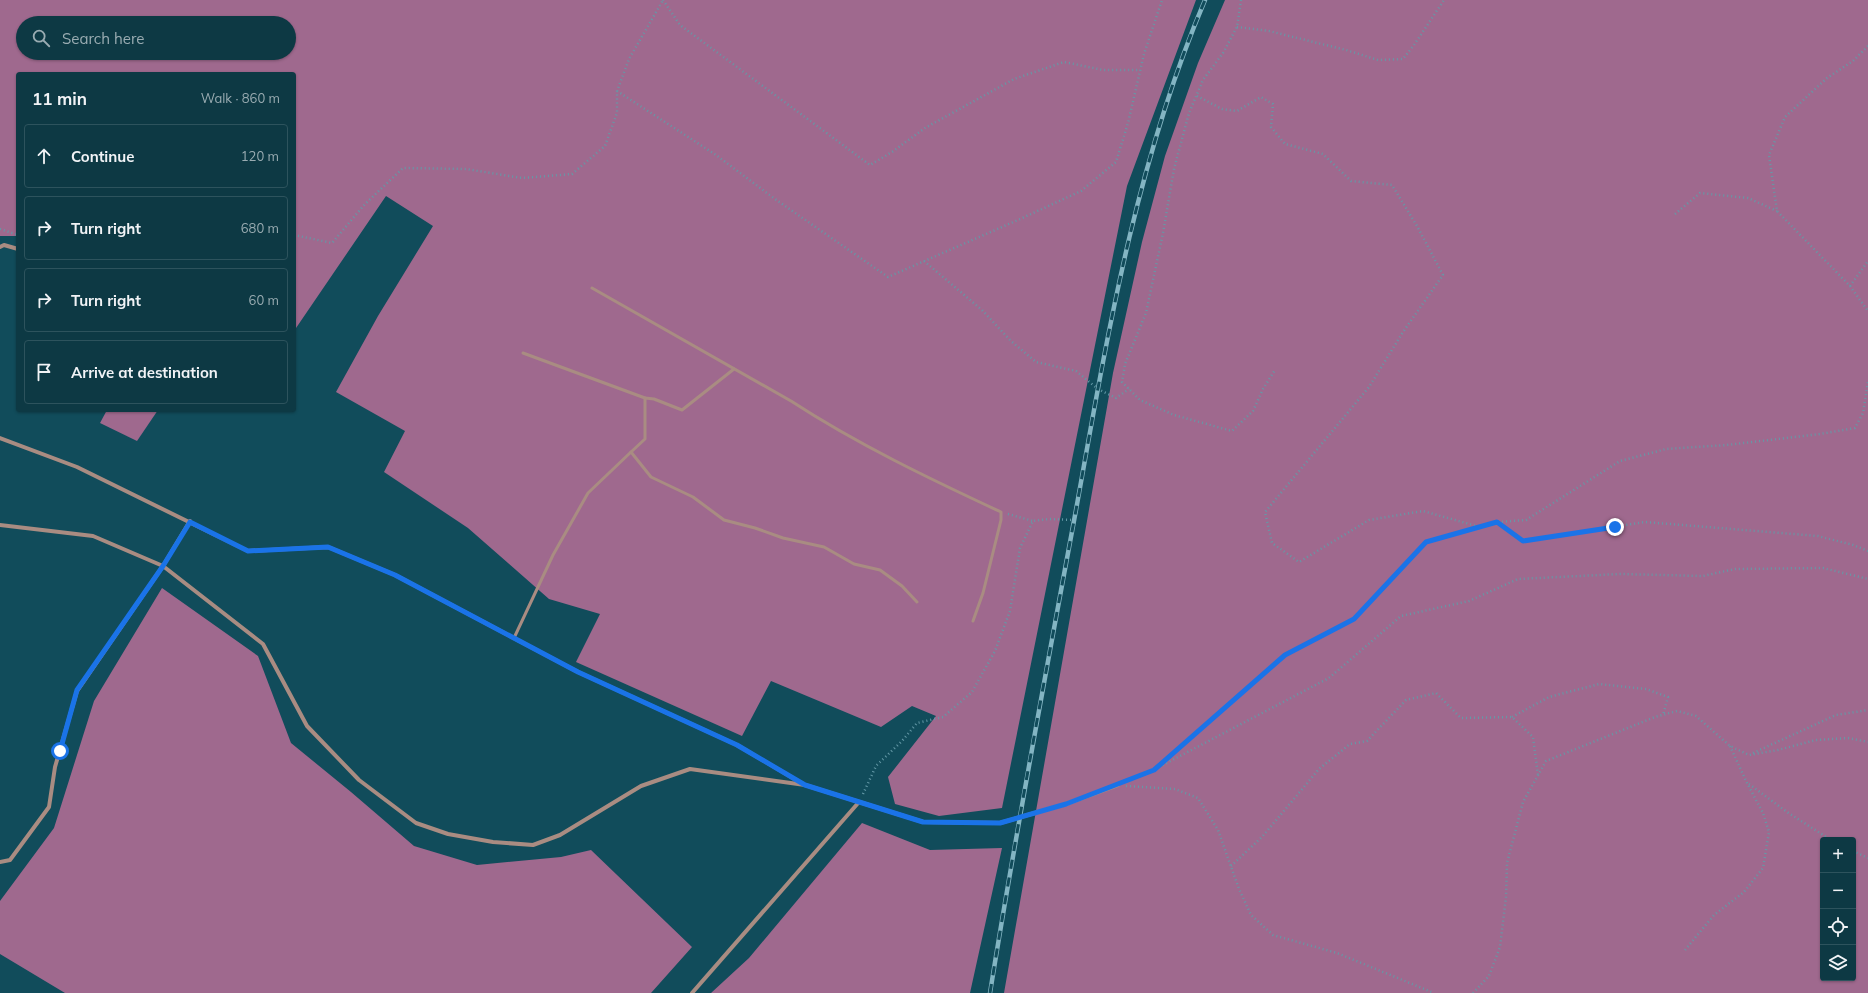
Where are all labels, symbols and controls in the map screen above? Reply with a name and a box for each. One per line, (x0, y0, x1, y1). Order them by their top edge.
search box (16, 16, 296, 60)
icon: search (30, 27, 52, 49)
text: Search here (62, 29, 144, 48)
text: 11 min (32, 88, 87, 109)
text: Walk · 860 m (201, 90, 280, 106)
icon: ahead (33, 145, 55, 167)
text: Continue (71, 147, 134, 166)
text: 120 m (241, 148, 279, 164)
icon: right (33, 217, 55, 239)
text: Turn right (71, 219, 141, 238)
text: 680 m (241, 220, 279, 236)
icon: right (33, 289, 55, 311)
text: Turn right (71, 291, 141, 310)
text: 60 m (249, 292, 279, 308)
icon: arrive (33, 361, 55, 383)
text: Arrive at destination (71, 363, 218, 382)
route end (1606, 518, 1624, 536)
route start (51, 742, 69, 760)
map controls (1820, 837, 1856, 981)
button: + (1820, 837, 1856, 873)
button: − (1820, 873, 1856, 909)
button: locate (1820, 909, 1856, 945)
button: layers (1820, 945, 1856, 981)

